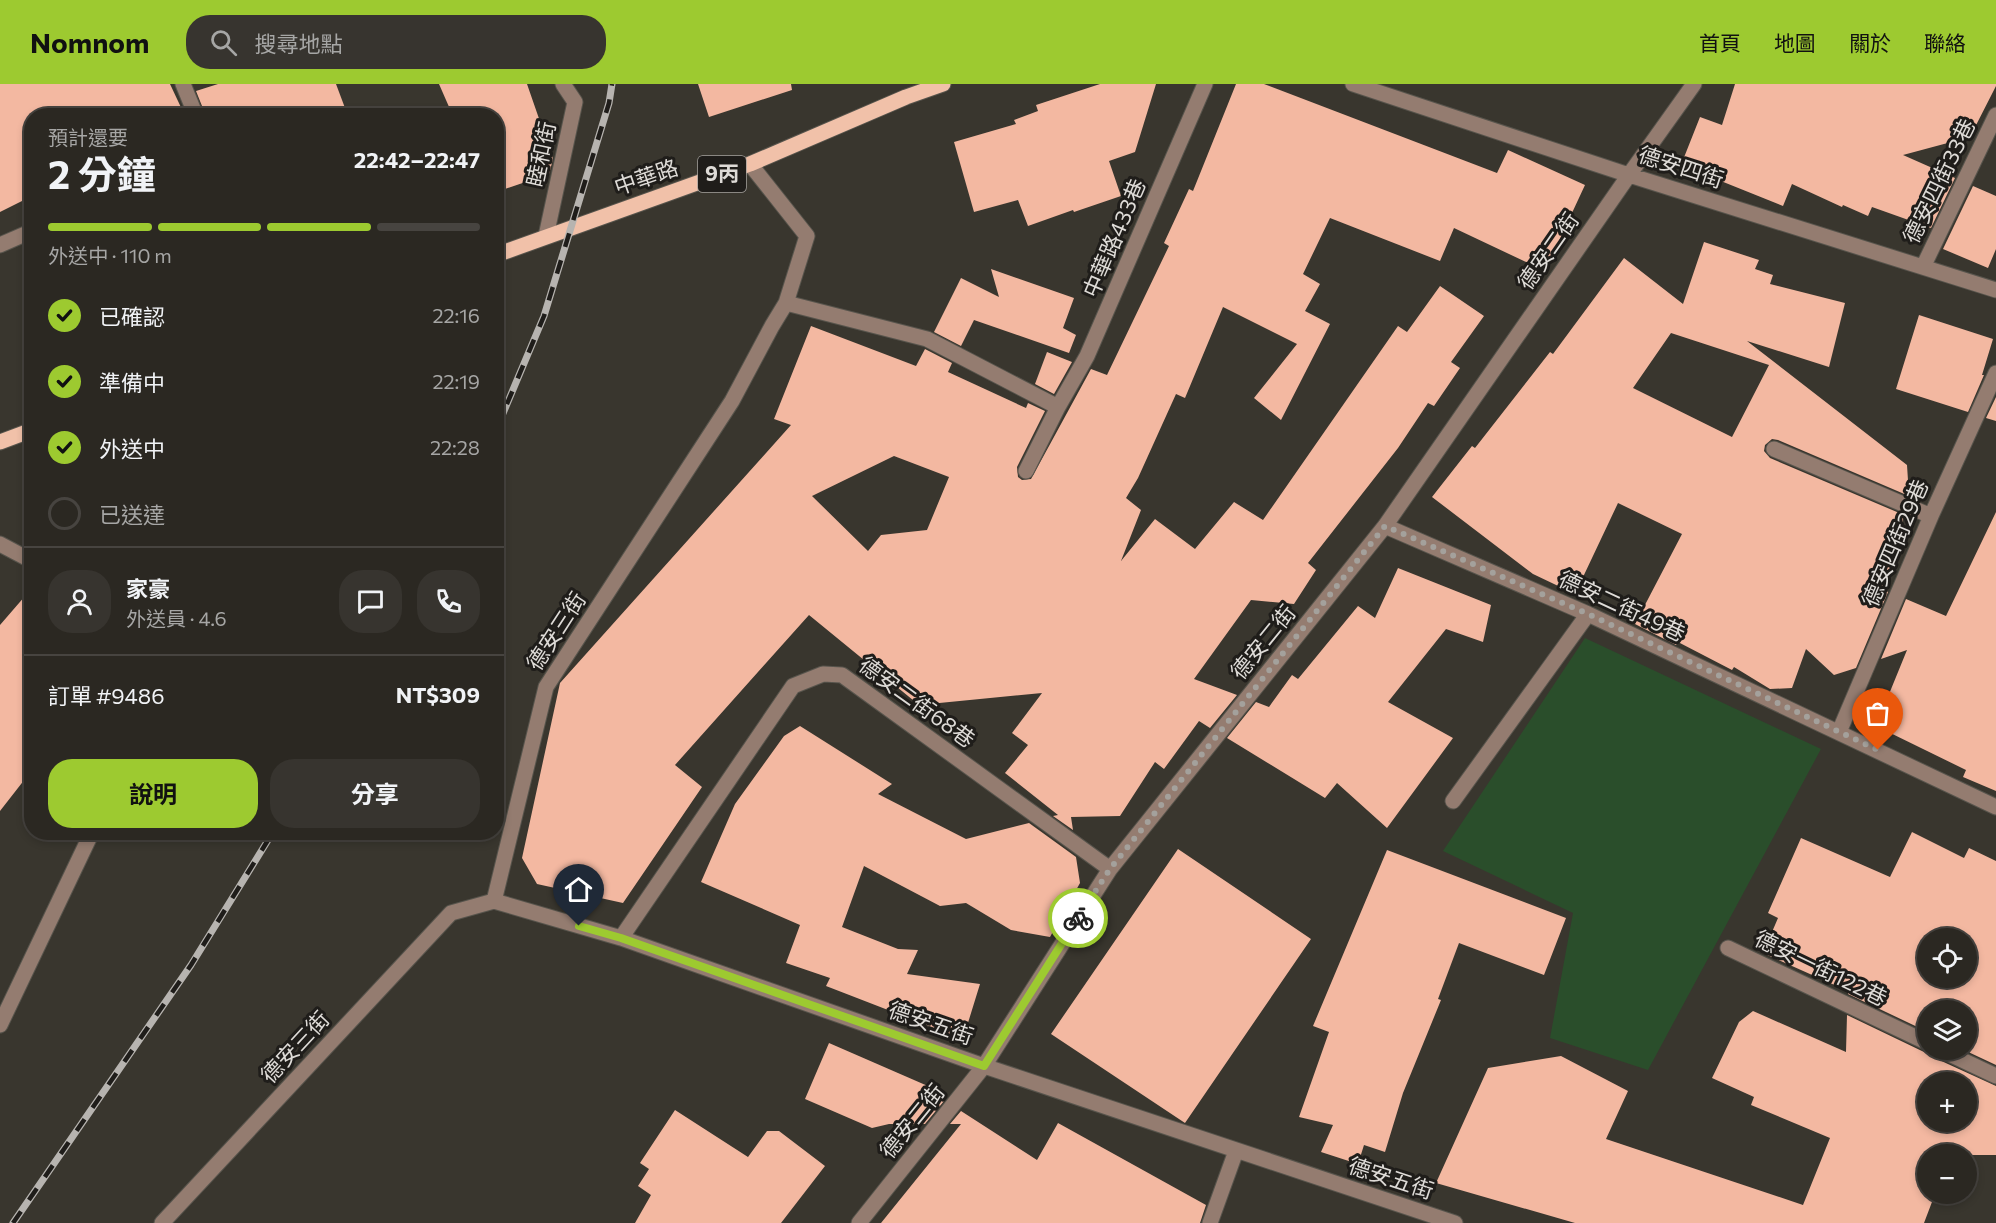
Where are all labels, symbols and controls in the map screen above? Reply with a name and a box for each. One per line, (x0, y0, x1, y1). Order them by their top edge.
search box (186, 15, 606, 69)
text: Nomnom (30, 25, 150, 59)
icon: search (207, 26, 240, 59)
text: 搜尋地點 (255, 30, 343, 57)
text: 首頁 (1699, 30, 1741, 55)
text: 地圖 (1774, 30, 1816, 55)
text: 關於 (1849, 30, 1891, 55)
text: 聯絡 (1924, 30, 1966, 55)
street label: 德安四街33巷 (1897, 114, 1980, 247)
street label: 睦和街 (520, 119, 561, 189)
text: 預計還要 (48, 125, 128, 149)
street label: 德安四街 (1635, 140, 1727, 193)
text: 22:42–22:47 (354, 146, 480, 173)
text: 2 分鐘 (48, 149, 156, 197)
street label: 中華路 (610, 153, 681, 200)
road number: 9丙 (698, 156, 746, 192)
street label: 中華路433巷 (1076, 174, 1151, 301)
street label: 德安二街 (1511, 207, 1584, 295)
text: 外送中 · 110 m (48, 243, 172, 267)
icon: check (48, 299, 81, 332)
text: 已確認 (99, 303, 165, 330)
text: 22:16 (432, 303, 480, 327)
icon: check (48, 365, 81, 398)
text: 準備中 (99, 369, 165, 396)
text: 22:19 (432, 369, 480, 393)
icon: check (48, 431, 81, 464)
text: 外送中 (99, 435, 165, 462)
text: 22:28 (430, 435, 480, 459)
street label: 德安四街29巷 (1856, 475, 1933, 610)
text: 已送達 (99, 501, 165, 528)
street label: 德安二街49巷 (1555, 564, 1690, 647)
button: person (48, 570, 111, 633)
button: chat (339, 570, 402, 633)
button: phone (417, 570, 480, 633)
text: 家豪 (126, 575, 170, 602)
street label: 德安三街 (520, 586, 591, 675)
street label: 德安二街 (1224, 599, 1301, 684)
text: 外送員 · 4.6 (126, 606, 227, 630)
street label: 德安二街68巷 (854, 650, 981, 753)
text: NT$309 (396, 681, 480, 708)
text: 訂單 #9486 (48, 682, 165, 709)
pin (1852, 688, 1903, 750)
icon: bag (1861, 697, 1894, 730)
button: 說明 (48, 759, 258, 828)
button: 分享 (270, 759, 480, 828)
pin (553, 864, 604, 926)
icon: home (562, 873, 595, 906)
courier (1048, 888, 1108, 948)
icon: bike (1062, 902, 1095, 935)
street label: 德安一街122巷 (1751, 924, 1892, 1011)
map controls (1917, 928, 1977, 1204)
button: locate (1917, 928, 1977, 988)
street label: 德安五街 (885, 995, 977, 1050)
button: layers (1917, 1000, 1977, 1060)
street label: 德安三街 (255, 1005, 335, 1088)
button: + (1917, 1072, 1977, 1132)
street label: 德安二街 (873, 1078, 950, 1163)
button: − (1917, 1144, 1977, 1204)
street label: 德安五街 (1345, 1151, 1437, 1204)

